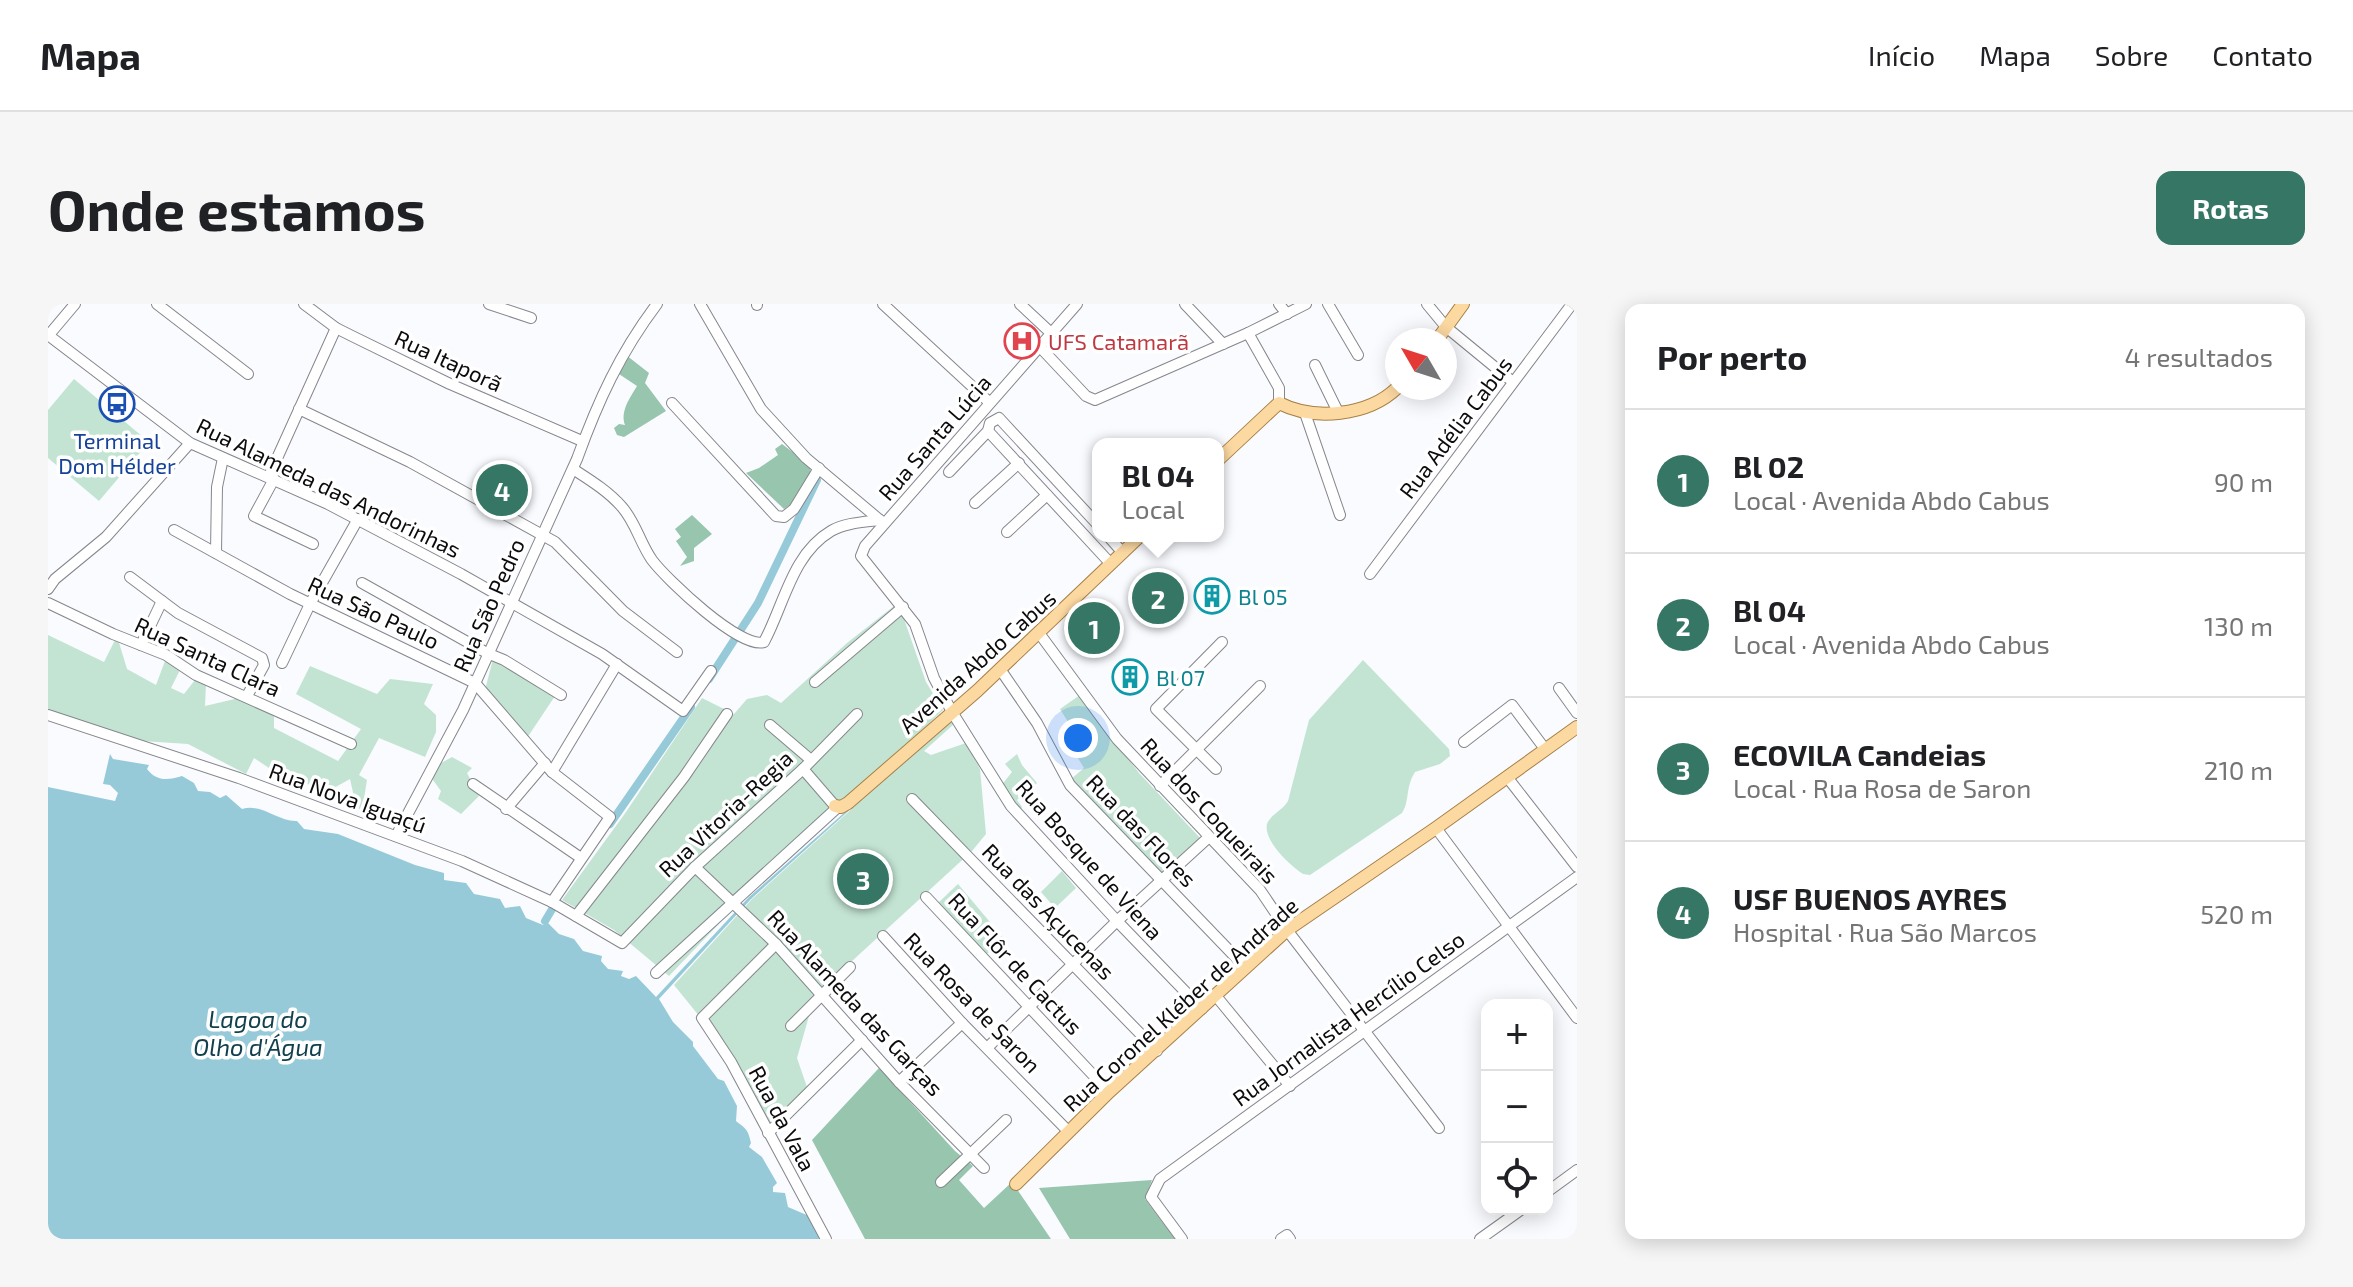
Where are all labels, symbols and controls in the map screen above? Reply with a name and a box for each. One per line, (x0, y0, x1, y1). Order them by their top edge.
text: Mapa (40, 32, 141, 78)
text: Início (1868, 38, 1935, 72)
text: Mapa (1979, 38, 2051, 72)
text: Sobre (2095, 38, 2168, 72)
text: Contato (2212, 38, 2313, 72)
button: Rotas (2156, 171, 2305, 245)
text: Onde estamos (48, 175, 426, 242)
hospital icon: UFS Catamarã (1003, 322, 1041, 360)
street label: Rua Itaporã (391, 324, 507, 396)
place label: UFS Catamarã (1048, 328, 1189, 354)
north arrow (1385, 328, 1457, 400)
text: Por perto (1657, 336, 1807, 377)
text: 4 resultados (2125, 341, 2273, 372)
street label: Rua Adélia Cabus (1393, 351, 1517, 503)
street label: Rua Santa Lúcia (872, 369, 996, 505)
bus stop icon: Terminal Dom Hélder (98, 385, 136, 423)
street label: Rua Alameda das Andorinhas (193, 412, 465, 562)
place label: Terminal Dom Hélder (58, 427, 176, 478)
popup (1092, 438, 1224, 542)
text: Bl 02 (1733, 448, 1804, 484)
text: Bl 04 (1122, 457, 1194, 493)
pin: 4 (476, 460, 528, 520)
text: 1 (1677, 466, 1689, 497)
text: 90 m (2214, 466, 2273, 497)
text: Local · Avenida Abdo Cabus (1733, 484, 2050, 515)
text: Local (1122, 493, 1184, 524)
street label: Rua São Pedro (447, 534, 529, 676)
pin: 2 (1132, 568, 1184, 628)
street label: Rua São Paulo (304, 570, 444, 654)
building icon: Bl 05 (1193, 577, 1231, 615)
place label: Bl 05 (1238, 583, 1288, 609)
street label: Avenida Abdo Cabus (894, 584, 1060, 738)
text: Bl 04 (1733, 592, 1806, 628)
pin: 1 (1068, 598, 1120, 658)
text: 2 (1675, 610, 1691, 641)
text: 130 m (2204, 610, 2273, 641)
street label: Rua Santa Clara (131, 611, 285, 701)
text: Local · Avenida Abdo Cabus (1733, 628, 2050, 659)
building icon: Bl 07 (1111, 658, 1149, 696)
place label: Bl 07 (1156, 664, 1205, 690)
your location (1058, 718, 1098, 758)
street label: Rua dos Coqueirais (1136, 732, 1284, 888)
text: ECOVILA Candeias (1733, 736, 1986, 772)
street label: Rua Vitoria-Regia (653, 744, 797, 882)
text: 3 (1676, 754, 1690, 785)
text: 210 m (2204, 754, 2273, 785)
street label: Rua Nova Iguaçú (265, 756, 430, 839)
street label: Rua das Flores (1082, 768, 1202, 892)
text: Local · Rua Rosa de Saron (1733, 772, 2031, 803)
street label: Rua Bosque de Viena (1011, 774, 1169, 944)
street label: Rua das Açucenas (976, 838, 1120, 986)
pin: 3 (837, 849, 889, 909)
text: USF BUENOS AYRES (1733, 880, 2007, 916)
street label: Rua Flôr de Cactus (944, 887, 1088, 1039)
street label: Rua Coronel Kléber de Andrade (1057, 892, 1303, 1116)
text: 4 (1675, 898, 1691, 929)
text: 520 m (2200, 898, 2273, 929)
street label: Rua Alameda das Garças (762, 904, 949, 1102)
text: Hospital · Rua São Marcos (1733, 916, 2037, 947)
street label: Rua Jornalista Hercílio Celso (1227, 925, 1469, 1111)
street label: Rua Rosa de Saron (899, 926, 1047, 1078)
map controls (1481, 999, 1553, 1215)
button: + (1481, 999, 1553, 1071)
water label: Lagoa do Olho d'Água (193, 1004, 323, 1061)
street label: Rua da Vala (744, 1061, 822, 1175)
button: − (1481, 1071, 1553, 1143)
button: locate (1481, 1143, 1553, 1215)

